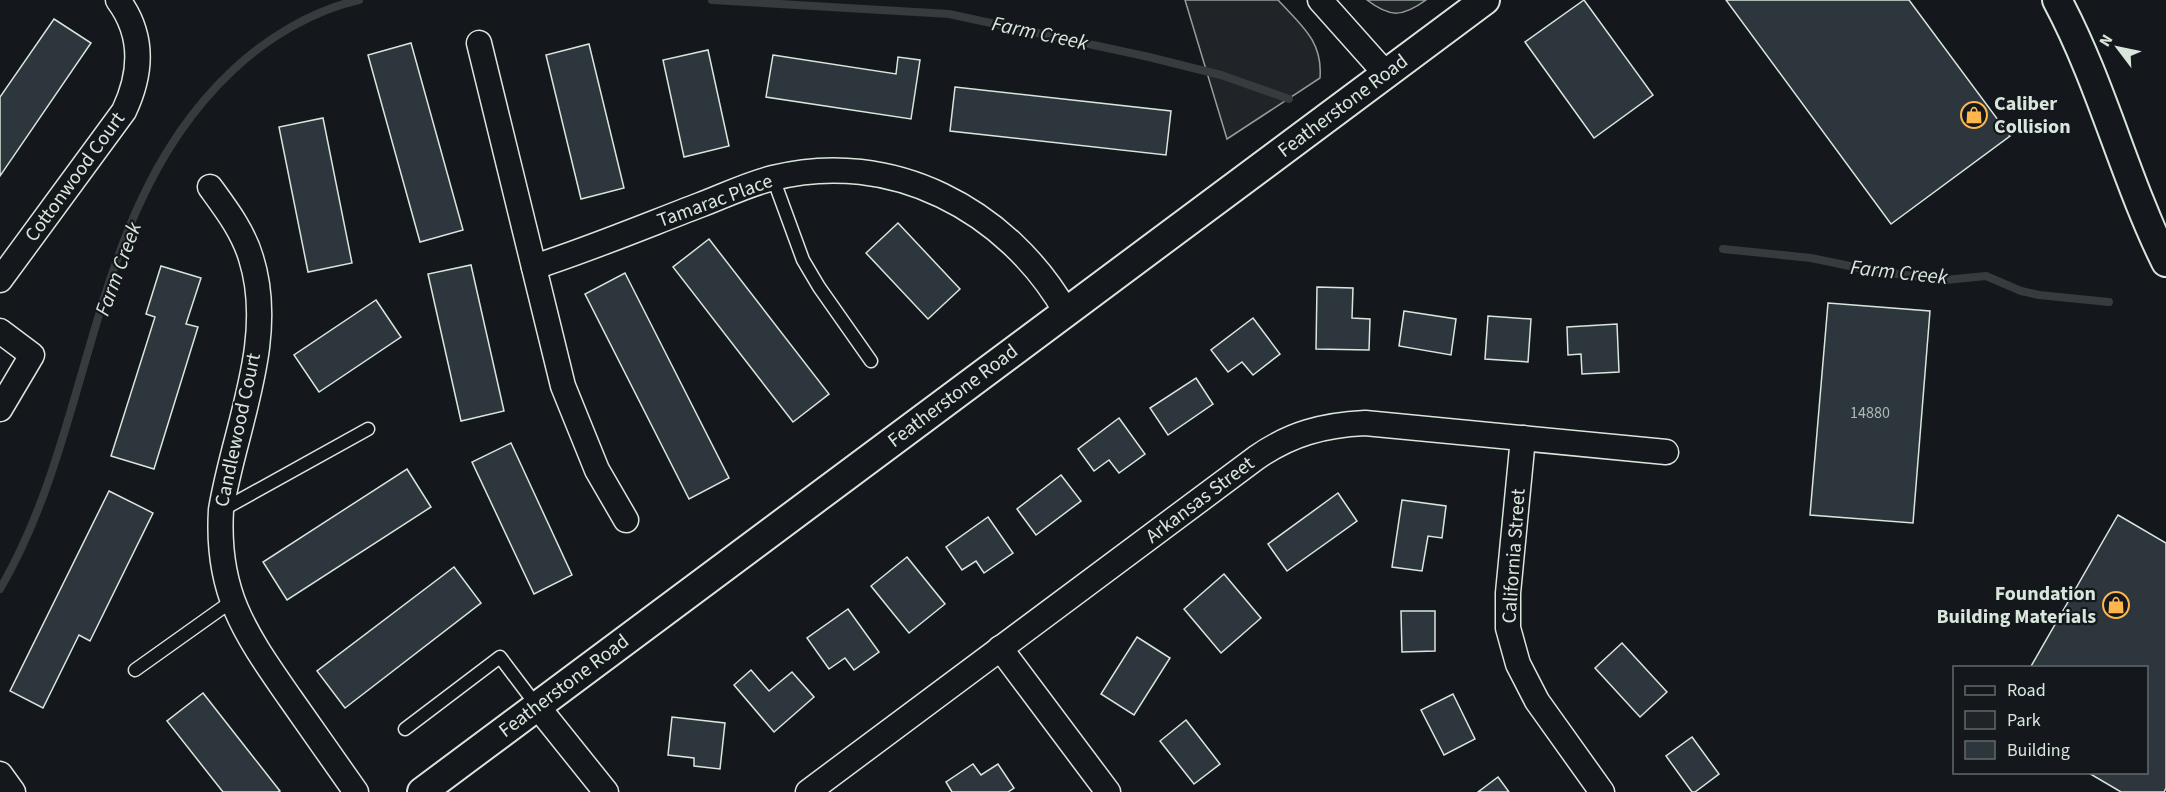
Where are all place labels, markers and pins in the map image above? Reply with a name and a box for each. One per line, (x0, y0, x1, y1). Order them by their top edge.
place label: Caliber Collision (1994, 90, 2071, 141)
shop icon: Caliber Collision (1959, 100, 1989, 130)
place label: Foundation Building Materials (1937, 580, 2096, 631)
shop icon: Foundation Building Materials (2101, 590, 2131, 620)

